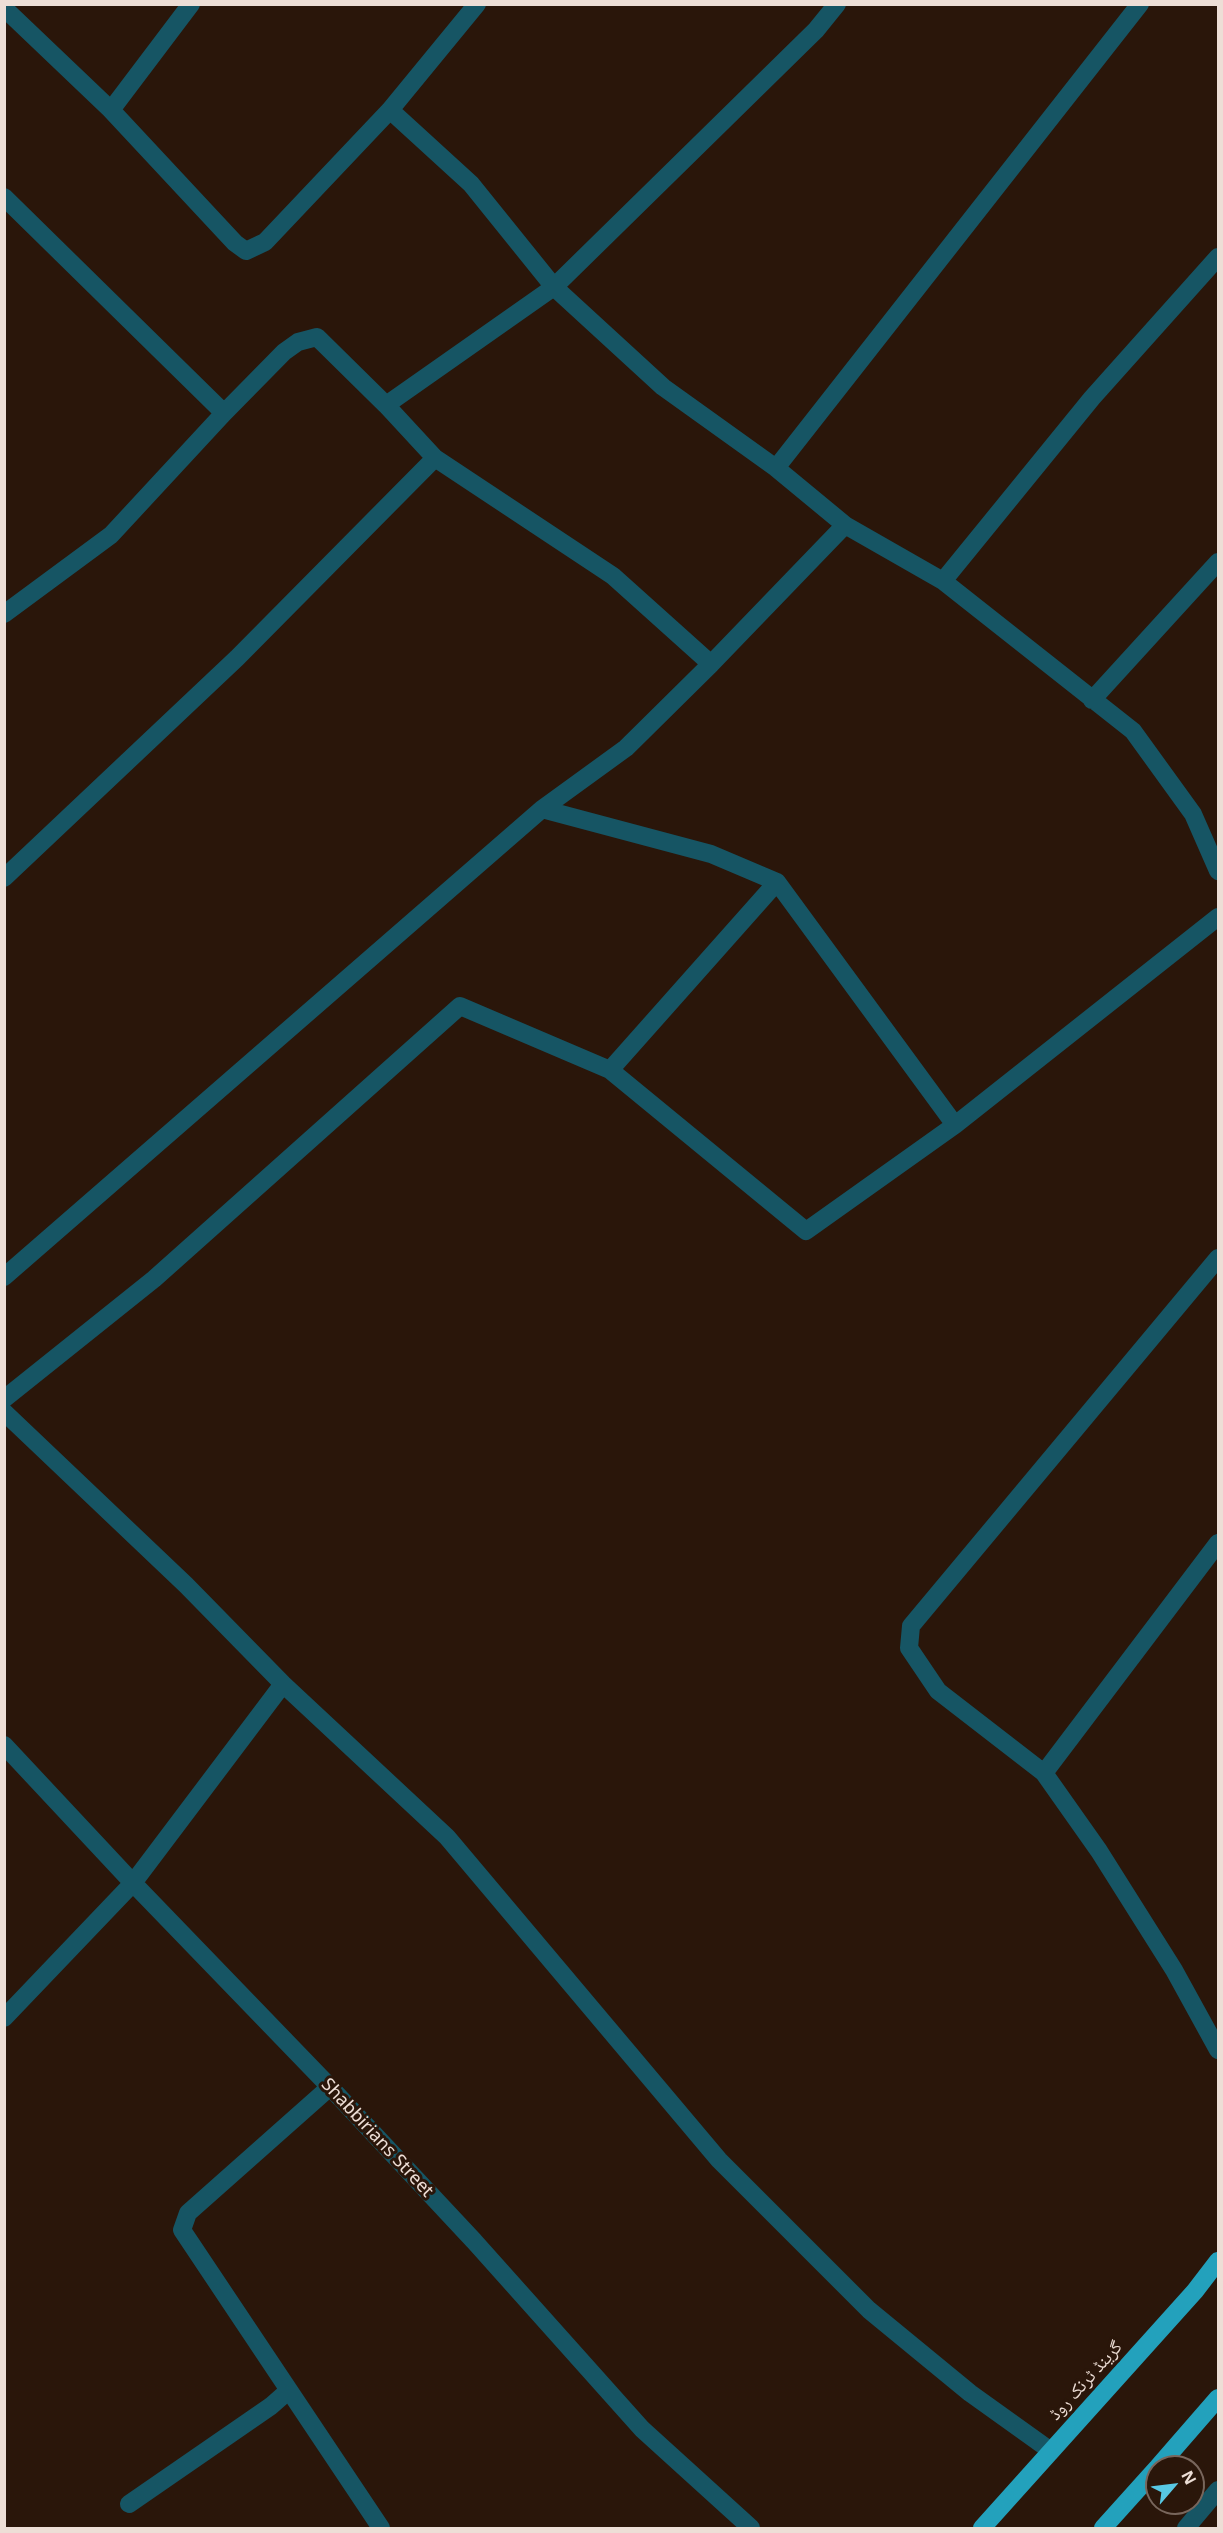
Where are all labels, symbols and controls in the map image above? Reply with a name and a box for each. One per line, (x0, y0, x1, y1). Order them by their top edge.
street label: Shabbirians Street (316, 2074, 438, 2202)
street label: گرینڈ ٹرنک روڈ (1045, 2337, 1127, 2425)
north arrow (1145, 2455, 1205, 2515)
text: N (1176, 2467, 1202, 2488)

